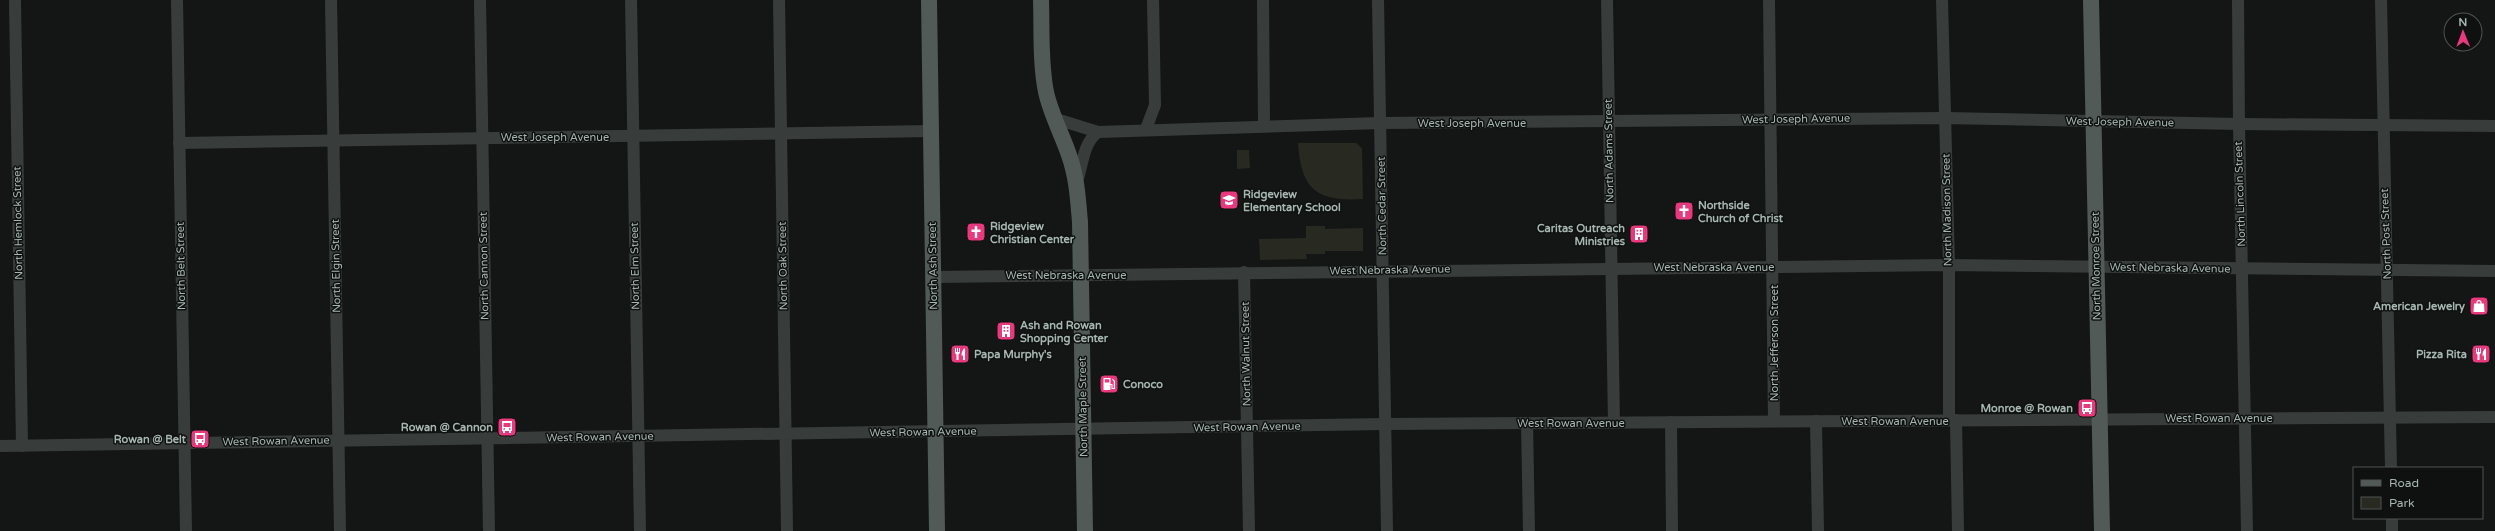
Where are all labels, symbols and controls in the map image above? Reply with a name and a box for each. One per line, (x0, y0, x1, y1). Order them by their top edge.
north arrow (2443, 12, 2483, 52)
text: N (2458, 16, 2467, 29)
street label: North Adams Street (1602, 99, 1616, 203)
street label: West Joseph Avenue (1742, 112, 1850, 126)
street label: West Joseph Avenue (2066, 115, 2174, 129)
street label: West Joseph Avenue (1418, 117, 1526, 130)
street label: West Joseph Avenue (501, 131, 609, 144)
street label: North Lincoln Street (2232, 141, 2248, 247)
street label: North Madison Street (1940, 153, 1954, 267)
street label: North Cedar Street (1375, 157, 1389, 255)
street label: North Hemlock Street (11, 166, 25, 280)
place label: Ridgeview Elementary School (1243, 188, 1341, 215)
street label: North Post Street (2378, 188, 2394, 280)
school or university icon: Ridgeview Elementary School (1218, 189, 1240, 211)
place label: Northside Church of Christ (1698, 199, 1784, 225)
church icon: Northside Church of Christ (1673, 200, 1695, 222)
street label: North Cannon Street (477, 212, 491, 320)
street label: North Monroe Street (2089, 212, 2103, 320)
street label: North Elgin Street (329, 219, 343, 313)
place label: Ridgeview Christian Center (990, 220, 1075, 246)
church icon: Ridgeview Christian Center (965, 221, 987, 243)
street label: North Belt Street (174, 222, 188, 310)
street label: North Elm Street (628, 222, 642, 310)
street label: North Oak Street (776, 222, 790, 310)
street label: North Ash Street (926, 222, 940, 310)
place label: Caritas Outreach Ministries (1537, 222, 1626, 248)
building icon: Caritas Outreach Ministries (1628, 223, 1650, 245)
street label: West Nebraska Avenue (2109, 260, 2231, 276)
street label: West Nebraska Avenue (1654, 261, 1774, 274)
street label: West Nebraska Avenue (1329, 262, 1451, 278)
street label: West Nebraska Avenue (1006, 269, 1126, 282)
street label: North Jefferson Street (1768, 285, 1781, 401)
shop icon: American Jewelry (2468, 295, 2490, 317)
place label: American Jewelry (2373, 300, 2465, 314)
street label: North Walnut Street (1239, 301, 1253, 407)
place label: Ash and Rowan Shopping Center (1020, 319, 1109, 346)
building icon: Ash and Rowan Shopping Center (995, 320, 1017, 342)
restaurant icon: Papa Murphy's (949, 343, 971, 365)
restaurant icon: Pizza Rita (2470, 343, 2492, 365)
place label: Papa Murphy's (974, 348, 1053, 362)
place label: Pizza Rita (2416, 348, 2467, 361)
street label: North Maple Street (1076, 357, 1090, 457)
fuel station icon: Conoco (1098, 373, 1120, 395)
place label: Conoco (1123, 378, 1163, 391)
bus stop icon: Monroe @ Rowan (2076, 397, 2098, 419)
place label: Monroe @ Rowan (1981, 402, 2073, 415)
street label: West Rowan Avenue (2165, 412, 2273, 425)
street label: West Rowan Avenue (1841, 415, 1949, 428)
bus stop icon: Rowan @ Cannon (496, 416, 518, 438)
street label: West Rowan Avenue (1517, 417, 1625, 430)
street label: West Rowan Avenue (1193, 420, 1301, 434)
place label: Rowan @ Cannon (401, 421, 493, 434)
street label: West Rowan Avenue (869, 425, 977, 439)
bus stop icon: Rowan @ Belt (189, 428, 211, 450)
street label: West Rowan Avenue (546, 430, 654, 444)
place label: Rowan @ Belt (114, 433, 187, 446)
street label: West Rowan Avenue (222, 434, 330, 448)
legend (2353, 467, 2483, 519)
text: Road (2389, 476, 2419, 490)
text: Park (2389, 496, 2415, 510)

